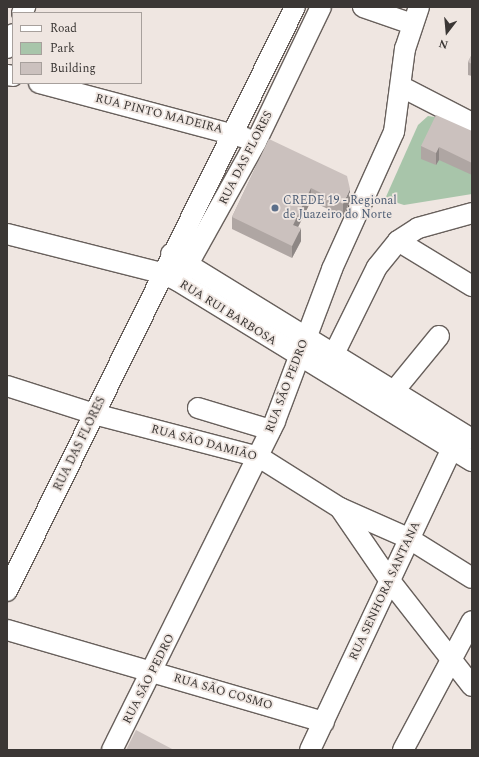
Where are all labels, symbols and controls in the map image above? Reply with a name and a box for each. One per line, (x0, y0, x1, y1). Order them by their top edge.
legend (12, 12, 142, 84)
north arrow (427, 12, 467, 52)
text: Road (50, 19, 77, 38)
text: N (437, 35, 450, 53)
text: Park (50, 39, 75, 58)
text: Building (50, 59, 96, 78)
street label: RUA PINTO MADEIRA (94, 91, 224, 137)
street label: RUA DAS FLORES (216, 109, 276, 207)
place label: CREDE 19 - Regional de Juazeiro do Norte (283, 194, 397, 222)
marker: CREDE 19 - Regional de Juazeiro do Norte (270, 203, 280, 213)
street label: RUA RUI BARBOSA (177, 277, 279, 349)
street label: RUA SÃO PEDRO (263, 337, 311, 435)
street label: RUA DAS FLORES (51, 395, 109, 493)
street label: RUA SÃO DAMIÃO (150, 422, 258, 464)
street label: RUA SENHORA SANTANA (346, 519, 424, 663)
street label: RUA SÃO PEDRO (120, 632, 178, 726)
street label: RUA SÃO COSMO (172, 671, 274, 713)

